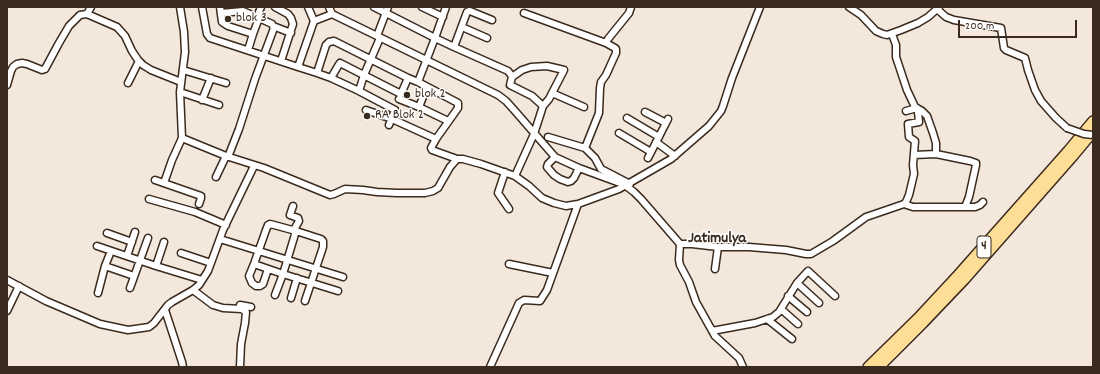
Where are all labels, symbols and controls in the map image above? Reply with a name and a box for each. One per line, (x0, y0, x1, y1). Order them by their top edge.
place label: blok 3 (236, 11, 267, 27)
scale bar (960, 12, 1079, 38)
marker: blok 3 (223, 14, 233, 24)
text: 200 m (965, 18, 994, 35)
place label: blok 2 (415, 87, 446, 103)
marker: blok 2 (402, 90, 412, 100)
place label: RA Blok 2 (375, 108, 424, 124)
marker: RA Blok 2 (362, 111, 372, 121)
district label: Jatimulya (688, 230, 746, 250)
road number: 4 (977, 236, 991, 258)

